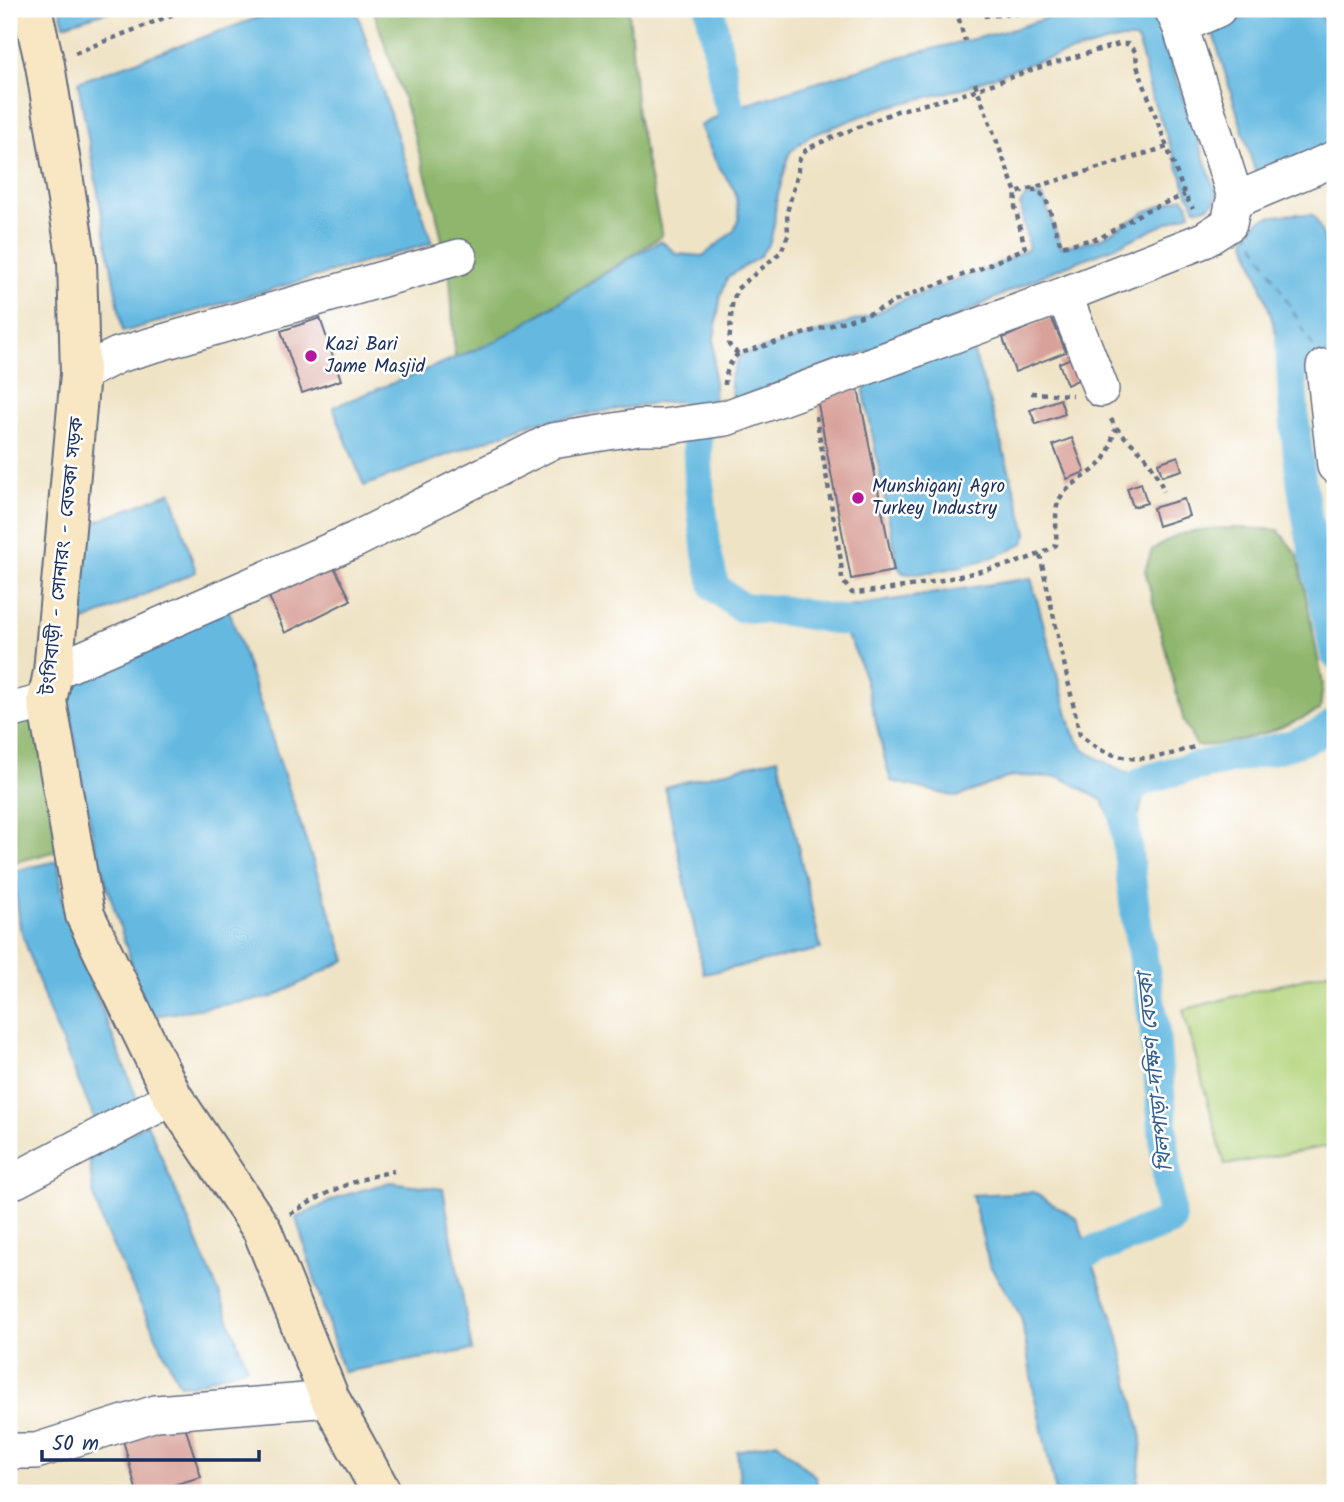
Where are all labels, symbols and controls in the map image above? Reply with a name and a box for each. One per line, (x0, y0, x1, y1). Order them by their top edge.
place label: Kazi Bari Jame Masjid (325, 330, 425, 382)
marker: Kazi Bari Jame Masjid (303, 348, 319, 364)
street label: টংগিবাড়ী - সোনারং - বেতকা সড়ক (33, 415, 93, 697)
place label: Munshiganj Agro Turkey Industry (872, 472, 1005, 524)
marker: Munshiganj Agro Turkey Industry (850, 490, 866, 506)
water label: খিলপাড়া-দক্ষিণ বেতকা (1129, 967, 1183, 1173)
scale bar (42, 1418, 259, 1462)
text: 50 m (52, 1428, 99, 1461)

